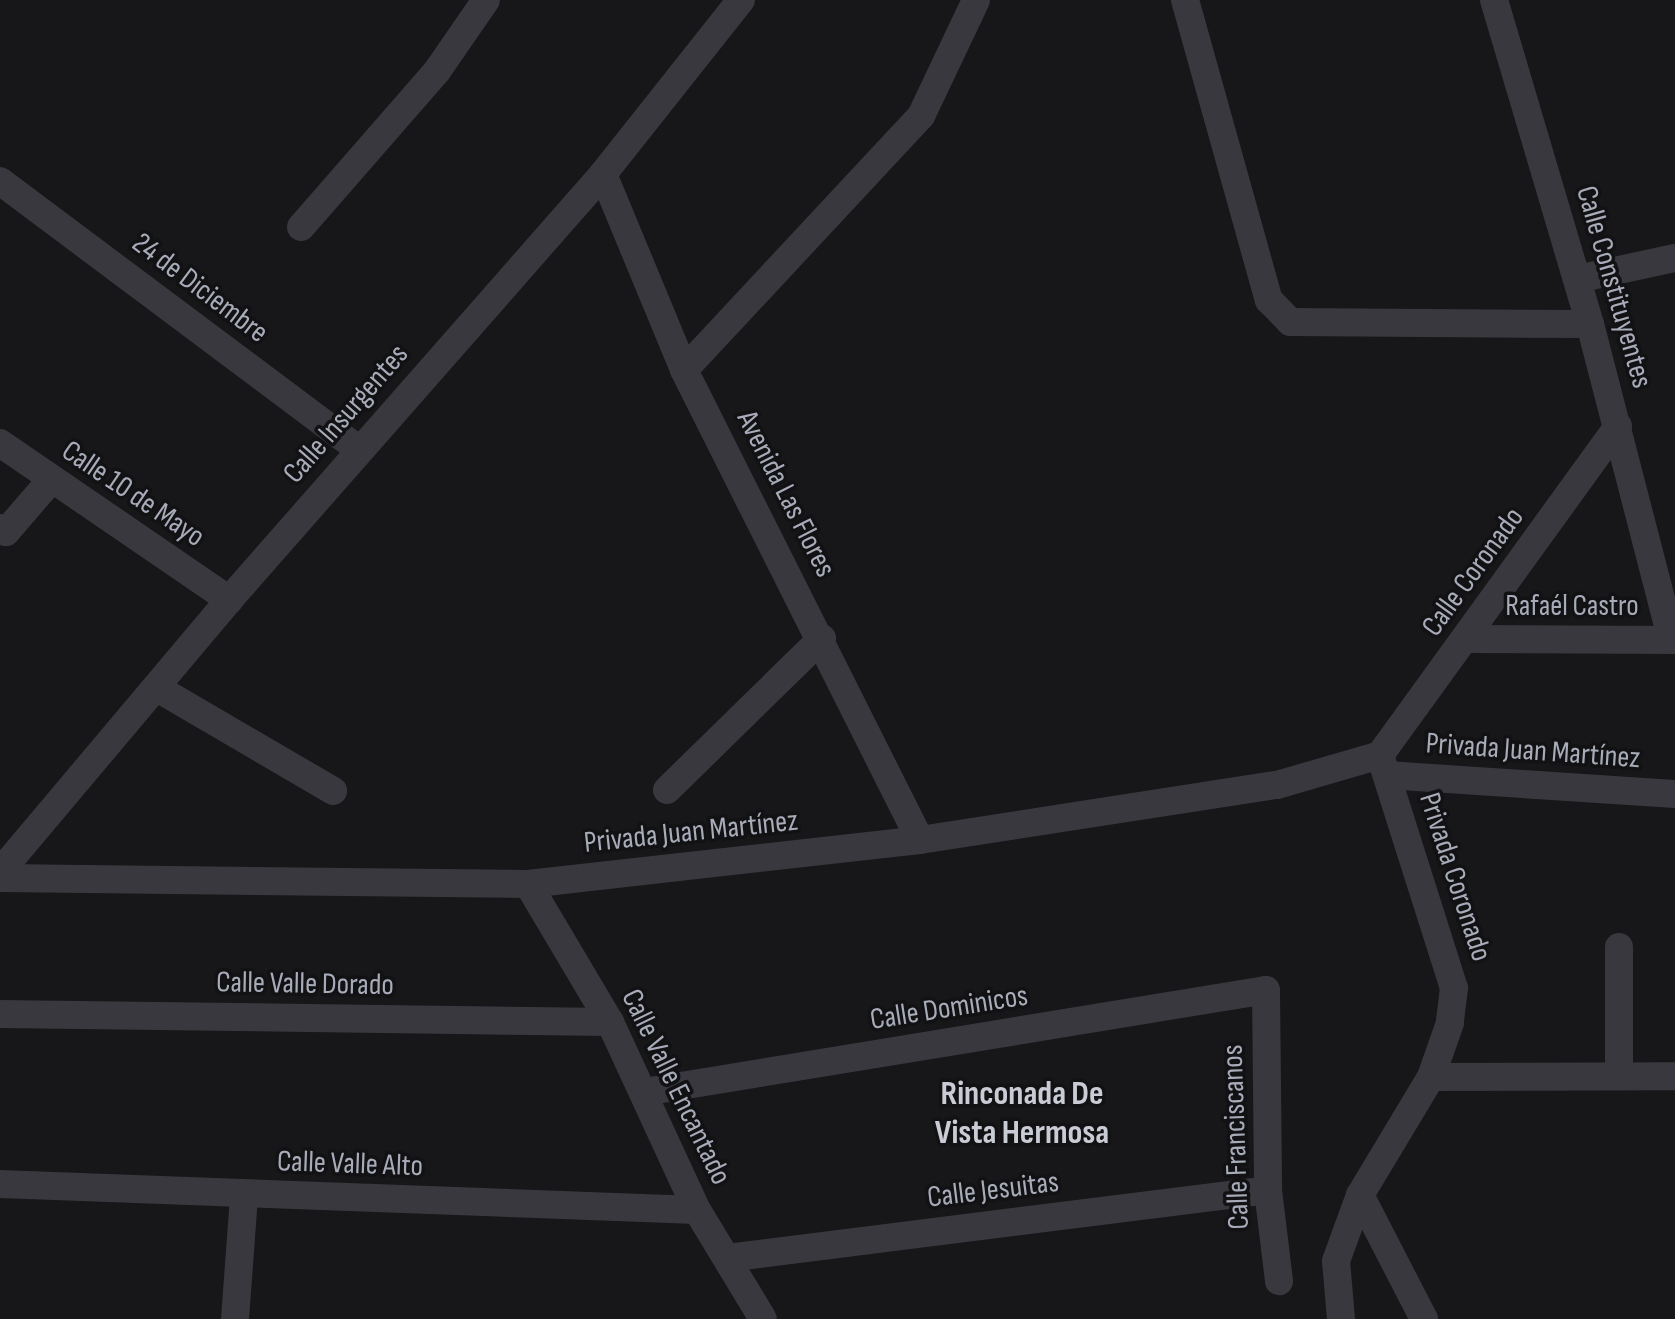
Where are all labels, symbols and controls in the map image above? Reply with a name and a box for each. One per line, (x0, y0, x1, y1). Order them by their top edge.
street label: Calle Constituyentes (1568, 182, 1660, 392)
street label: 24 de Diciembre (125, 225, 275, 351)
street label: Calle Insurgentes (276, 337, 416, 491)
street label: Avenida Las Flores (729, 405, 843, 583)
street label: Calle 10 de Mayo (55, 433, 211, 555)
street label: Calle Coronado (1414, 501, 1532, 643)
street label: Rafaél Castro (1505, 588, 1639, 624)
street label: Privada Juan Martínez (1425, 726, 1641, 776)
street label: Privada Coronado (1411, 788, 1499, 966)
street label: Privada Juan Martínez (582, 803, 800, 861)
street label: Calle Valle Dorado (216, 964, 394, 1004)
street label: Calle Dominicos (868, 978, 1030, 1038)
street label: Calle Valle Encantado (613, 984, 739, 1190)
street label: Calle Franciscanos (1215, 1044, 1257, 1230)
district label: Rinconada De Vista Hermosa (935, 1073, 1109, 1152)
street label: Calle Valle Alto (276, 1143, 424, 1185)
street label: Calle Jesuitas (925, 1164, 1061, 1216)

